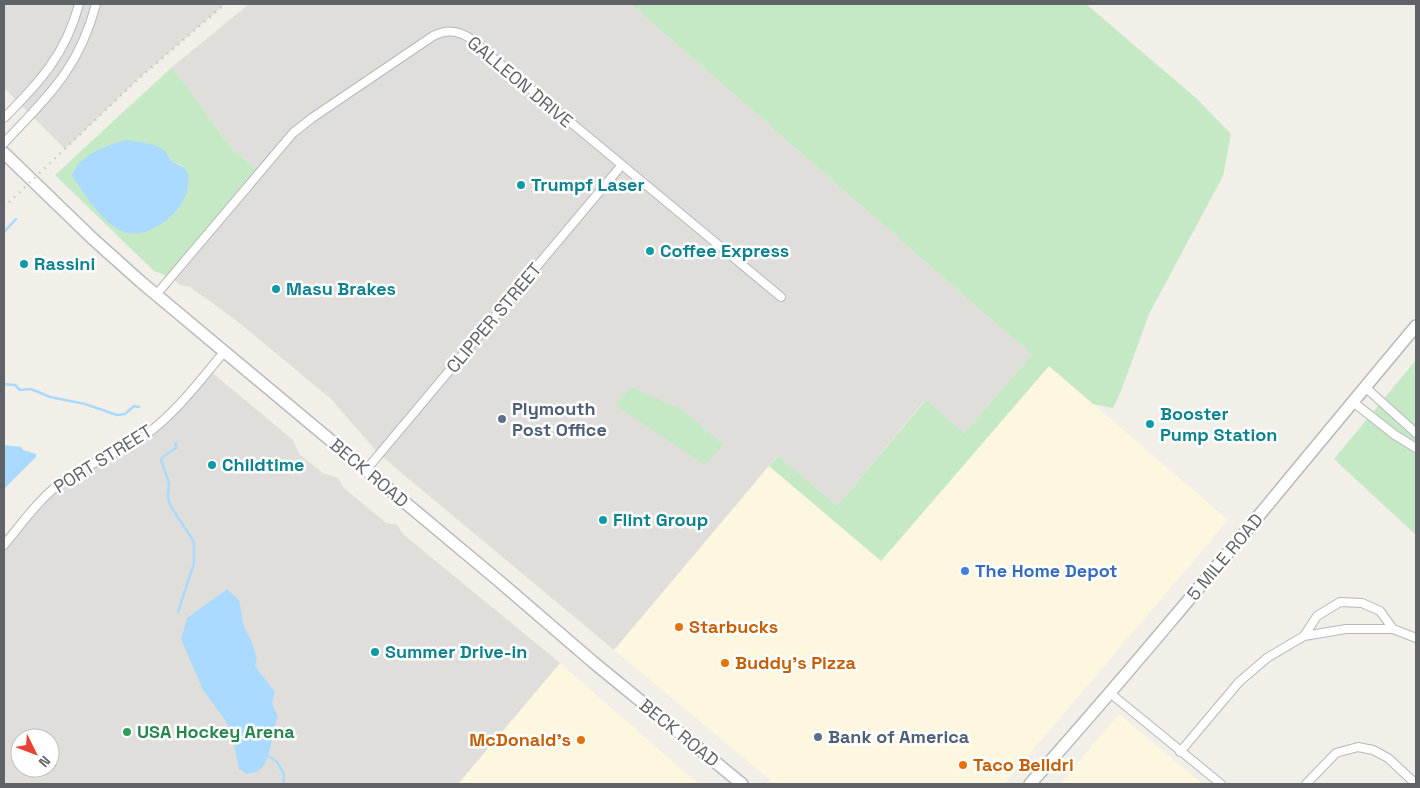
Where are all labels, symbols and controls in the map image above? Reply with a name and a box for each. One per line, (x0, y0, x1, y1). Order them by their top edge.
street label: GALLEON DRIVE (463, 31, 578, 132)
place label: Trumpf Laser (531, 173, 645, 196)
marker: Trumpf Laser (515, 179, 527, 191)
place label: Coffee Express (660, 239, 789, 262)
marker: Coffee Express (644, 245, 656, 257)
place label: Rassini (34, 252, 95, 275)
marker: Rassini (18, 258, 30, 270)
street label: CLIPPER STREET (441, 258, 547, 377)
place label: Masu Brakes (286, 277, 396, 300)
marker: Masu Brakes (270, 283, 282, 295)
place label: Plymouth Post Office (512, 397, 607, 441)
place label: Booster Pump Station (1160, 402, 1277, 446)
marker: Plymouth Post Office (496, 413, 508, 425)
marker: Booster Pump Station (1144, 418, 1156, 430)
street label: PORT STREET (49, 419, 157, 498)
street label: BECK ROAD (325, 433, 413, 512)
place label: Childtime (222, 453, 305, 476)
marker: Childtime (206, 459, 218, 471)
place label: Flint Group (613, 508, 708, 531)
street label: 5 MILE ROAD (1182, 509, 1268, 605)
marker: Flint Group (597, 514, 609, 526)
place label: The Home Depot (975, 559, 1118, 582)
marker: The Home Depot (959, 565, 971, 577)
place label: Starbucks (689, 615, 778, 638)
marker: Starbucks (673, 621, 685, 633)
place label: Summer Drive-in (385, 640, 527, 663)
marker: Summer Drive-in (369, 646, 381, 658)
place label: Buddy's Pizza (735, 651, 857, 674)
marker: Buddy's Pizza (719, 657, 731, 669)
street label: BECK ROAD (635, 694, 724, 772)
place label: USA Hockey Arena (137, 720, 295, 743)
place label: Bank of America (828, 725, 970, 748)
marker: USA Hockey Arena (121, 726, 133, 738)
north arrow (10, 728, 60, 778)
place label: McDonald's (469, 728, 571, 751)
marker: Bank of America (812, 731, 824, 743)
marker: McDonald's (575, 734, 587, 746)
text: N (35, 752, 54, 771)
place label: Taco Belldri (973, 753, 1074, 776)
marker: Taco Belldri (957, 759, 969, 771)

